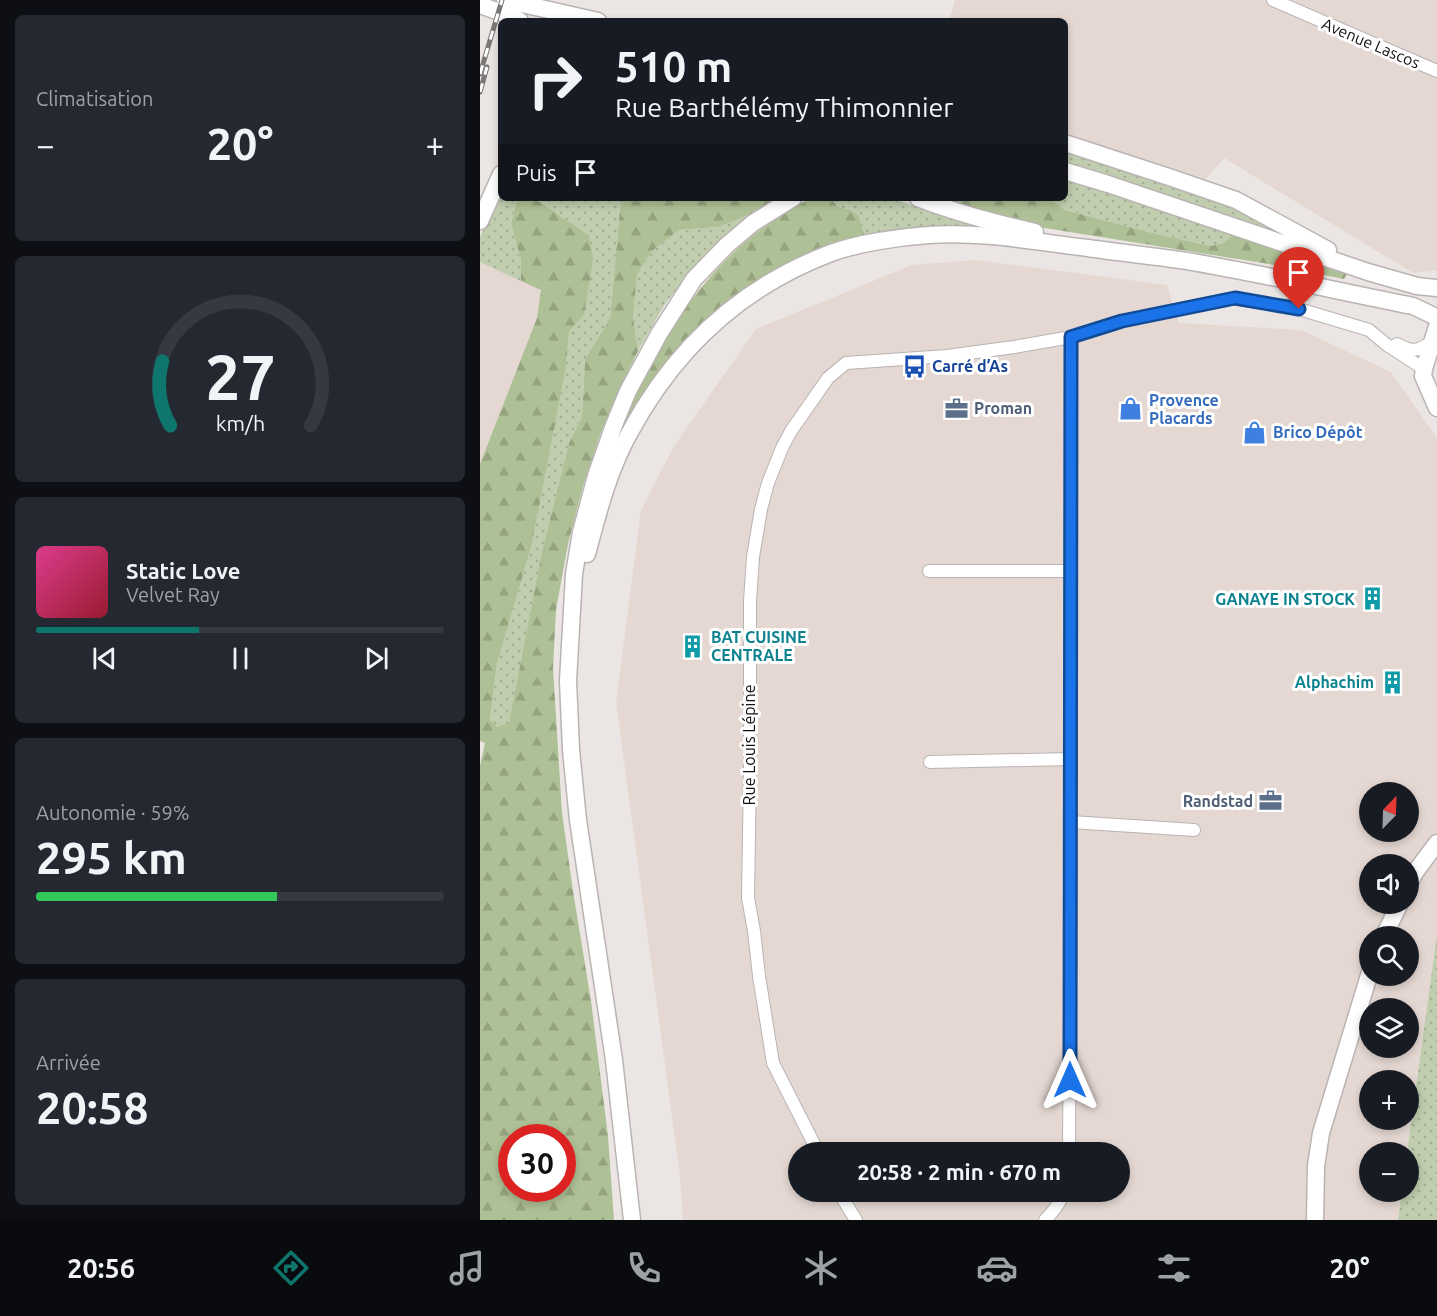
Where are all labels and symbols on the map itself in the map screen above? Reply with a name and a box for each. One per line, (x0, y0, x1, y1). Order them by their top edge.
street label: Avenue Lascos (1319, 14, 1423, 72)
pin (1273, 247, 1324, 309)
bus stop icon: Carré d’As (901, 353, 927, 379)
place label: Carré d’As (932, 357, 1008, 375)
place label: Provence Placards (1149, 391, 1219, 427)
office icon: Proman (943, 395, 969, 421)
shop icon: Provence Placards (1118, 396, 1144, 422)
place label: Proman (974, 399, 1032, 417)
shop icon: Brico Dépôt (1242, 419, 1268, 445)
place label: Brico Dépôt (1273, 423, 1363, 441)
building icon: GANAYE IN STOCK (1360, 586, 1386, 612)
place label: GANAYE IN STOCK (1215, 590, 1355, 608)
place label: BAT CUISINE CENTRALE (711, 628, 807, 664)
building icon: BAT CUISINE CENTRALE (680, 633, 706, 659)
building icon: Alphachim (1379, 669, 1405, 695)
place label: Alphachim (1295, 673, 1374, 691)
street label: Rue Louis Lépine (740, 685, 758, 805)
north arrow (1359, 782, 1419, 842)
office icon: Randstad (1258, 788, 1284, 814)
place label: Randstad (1183, 792, 1253, 810)
position arrow (1038, 1048, 1102, 1112)
speed limit sign: 30 (498, 1124, 576, 1202)

